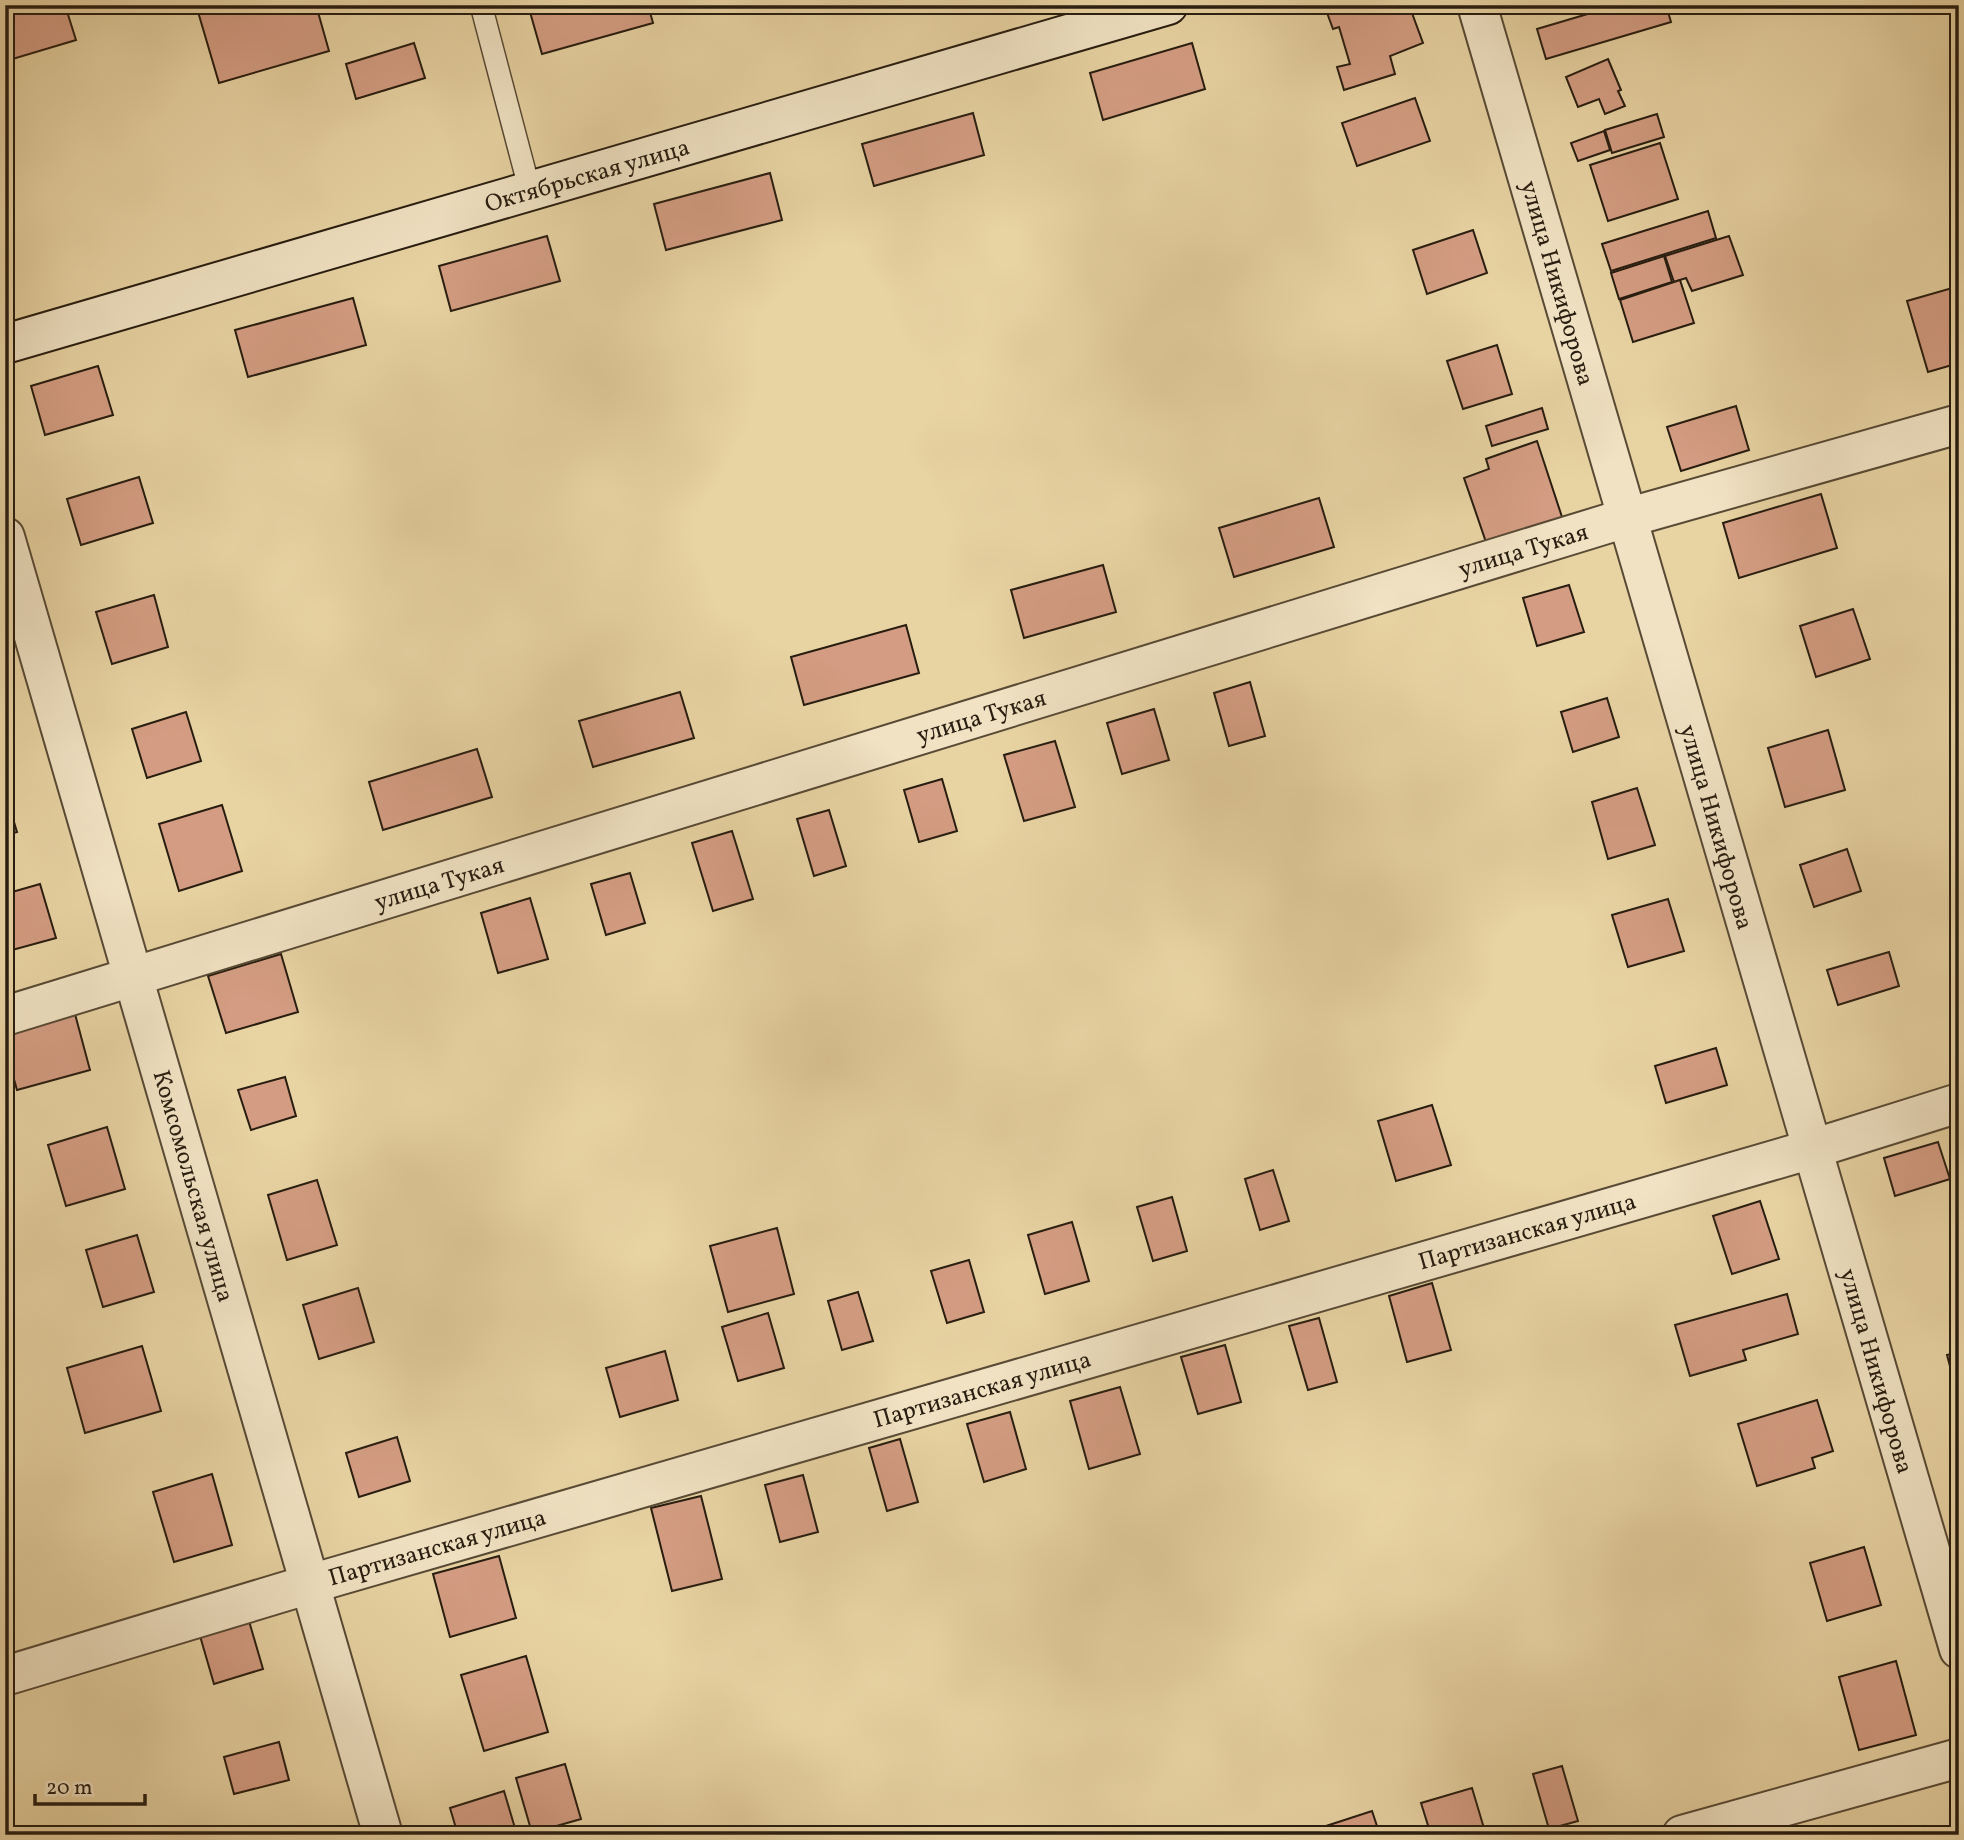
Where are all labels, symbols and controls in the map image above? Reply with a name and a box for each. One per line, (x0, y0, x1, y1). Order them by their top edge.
street label: Октябрьская улица (481, 131, 694, 222)
street label: улица Никифорова (1511, 177, 1602, 390)
street label: улица Тукая (1455, 516, 1593, 588)
street label: улица Тукая (913, 682, 1051, 754)
street label: улица Никифорова (1670, 721, 1761, 934)
street label: улица Тукая (371, 849, 509, 921)
street label: Комсомольская улица (143, 1066, 242, 1307)
street label: Партизанская улица (1415, 1186, 1640, 1280)
street label: улица Никифорова (1830, 1265, 1921, 1478)
street label: Партизанская улица (870, 1344, 1095, 1438)
street label: Партизанская улица (325, 1502, 550, 1596)
scale bar (35, 1763, 145, 1807)
text: 20 m (46, 1774, 92, 1803)

